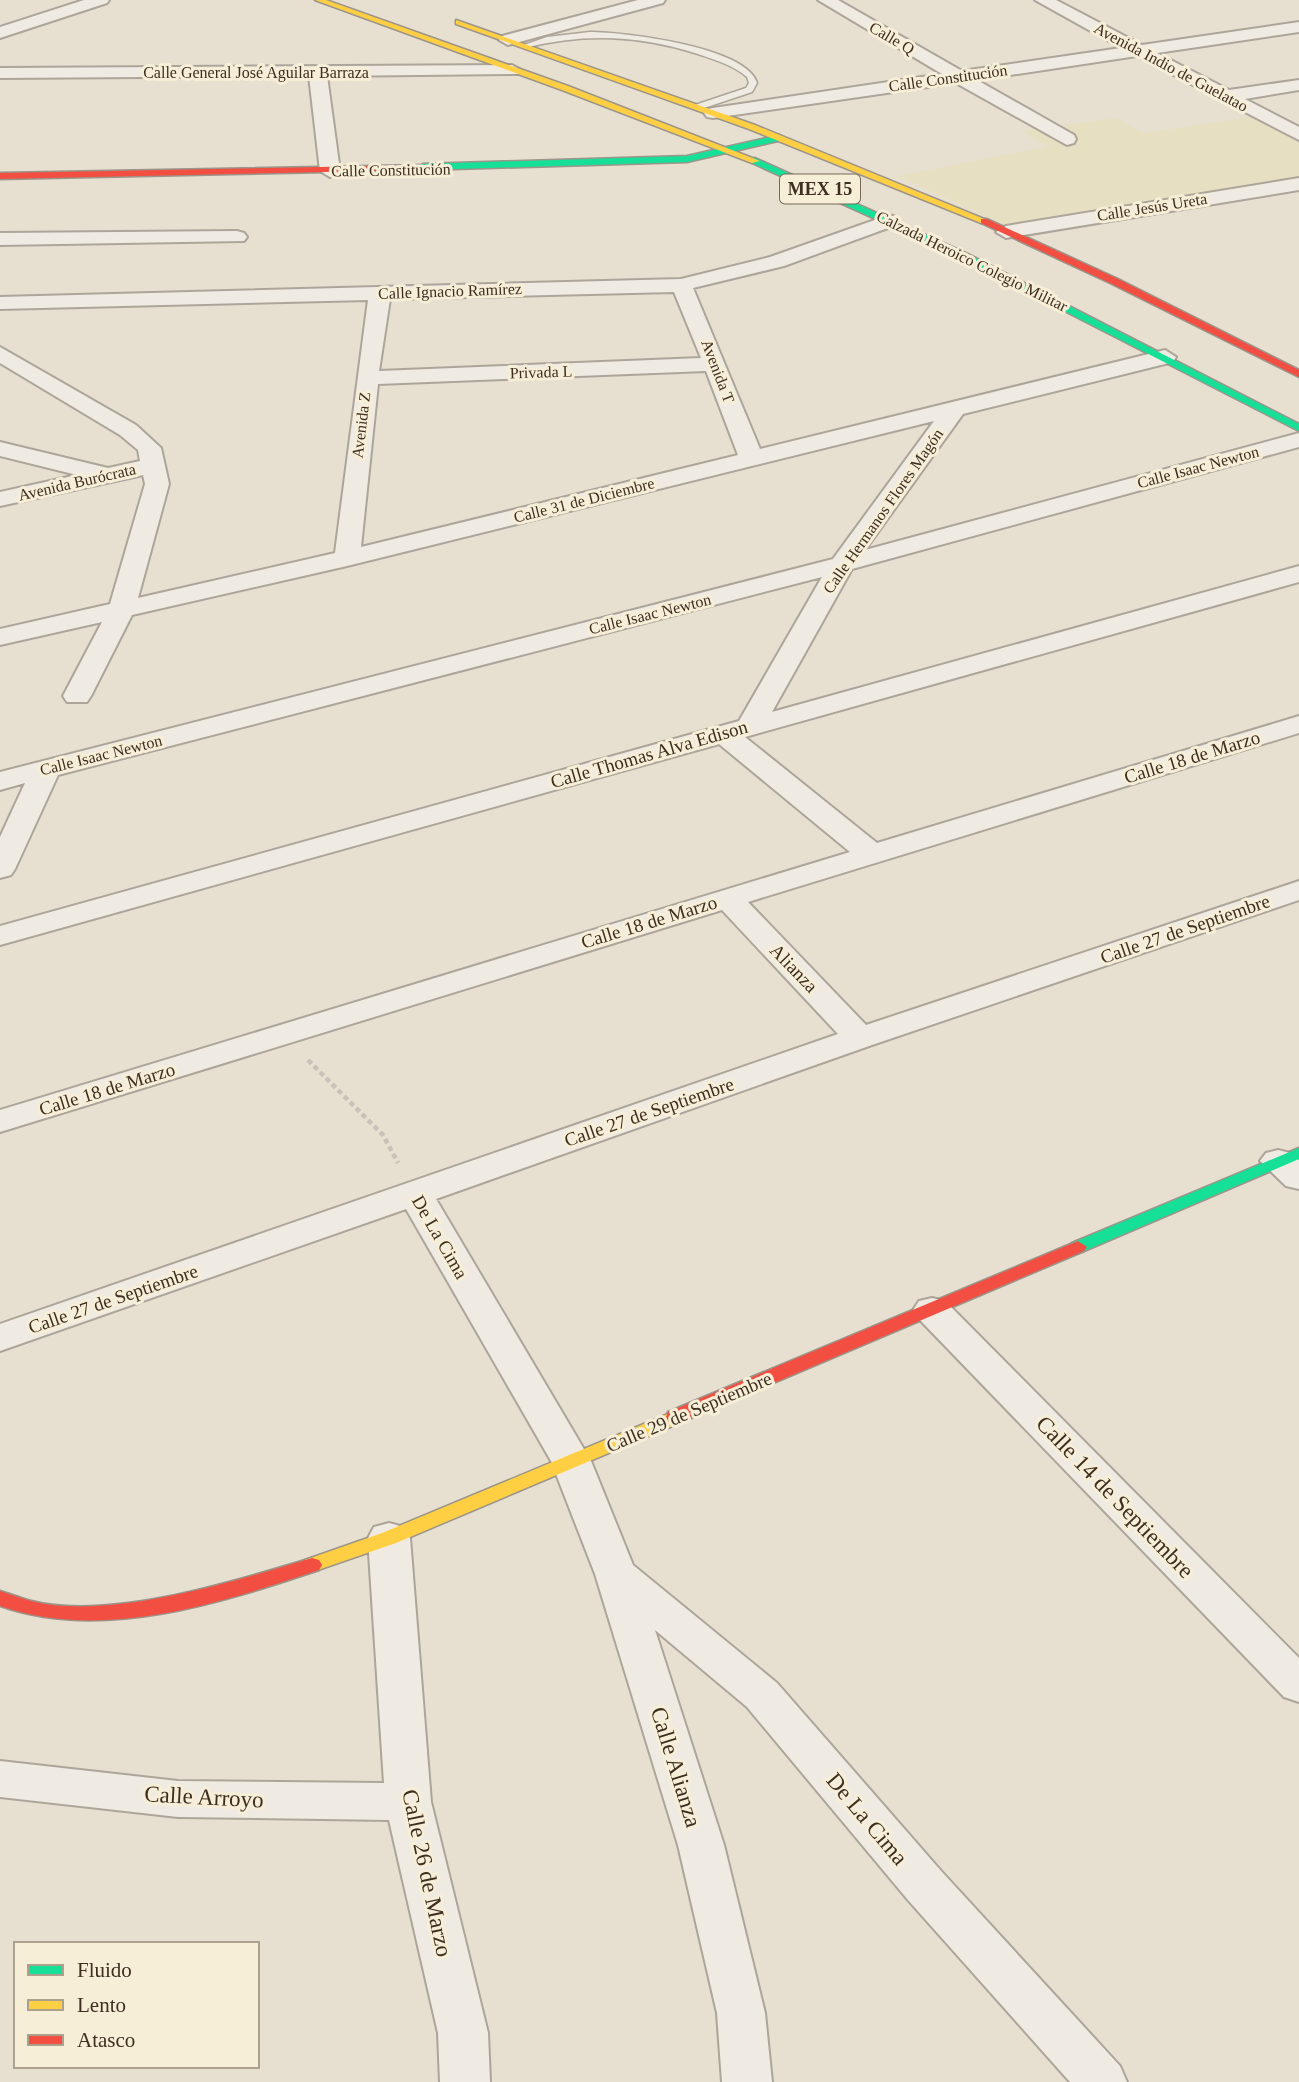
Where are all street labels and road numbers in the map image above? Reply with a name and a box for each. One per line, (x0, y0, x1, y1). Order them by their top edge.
street label: Calle Q (866, 18, 918, 58)
street label: Avenida Indio de Guelatao (1091, 19, 1251, 115)
street label: Calle Constitución (888, 61, 1008, 95)
street label: Calle General José Aguilar Barraza (143, 64, 369, 82)
street label: Calle Constitución (331, 160, 451, 180)
road number: MEX 15 (780, 174, 860, 204)
street label: Calle Jesús Ureta (1096, 190, 1208, 224)
street label: Calzada Heroico Colegio Militar (873, 207, 1071, 316)
street label: Calle Ignacio Ramírez (378, 280, 522, 303)
street label: Avenida T (698, 337, 738, 405)
street label: Privada L (509, 362, 573, 382)
street label: Avenida Z (348, 391, 374, 459)
street label: Calle Hermanos Flores Magón (820, 425, 947, 597)
street label: Calle Isaac Newton (1135, 443, 1261, 491)
street label: Avenida Burócrata (17, 460, 137, 504)
street label: Calle 31 de Diciembre (512, 474, 656, 526)
street label: Calle Isaac Newton (587, 591, 713, 637)
street label: Calle Thomas Alva Edison (548, 716, 750, 792)
street label: Calle 18 de Marzo (1122, 726, 1262, 788)
street label: Calle Isaac Newton (38, 732, 164, 778)
street label: Calle 27 de Septiembre (1098, 890, 1272, 968)
street label: Calle 18 de Marzo (579, 891, 719, 953)
street label: Alianza (766, 939, 822, 997)
street label: Calle 18 de Marzo (37, 1058, 177, 1120)
street label: Calle 27 de Septiembre (562, 1073, 736, 1151)
street label: De La Cima (408, 1192, 473, 1283)
street label: Calle 27 de Septiembre (26, 1260, 200, 1338)
street label: Calle 29 de Septiembre (603, 1368, 775, 1456)
street label: Calle 14 de Septiembre (1031, 1411, 1199, 1583)
street label: Calle Alianza (646, 1704, 706, 1830)
street label: De La Cima (821, 1768, 913, 1870)
street label: Calle Arroyo (144, 1781, 264, 1813)
street label: Calle 26 de Marzo (397, 1787, 457, 1959)

